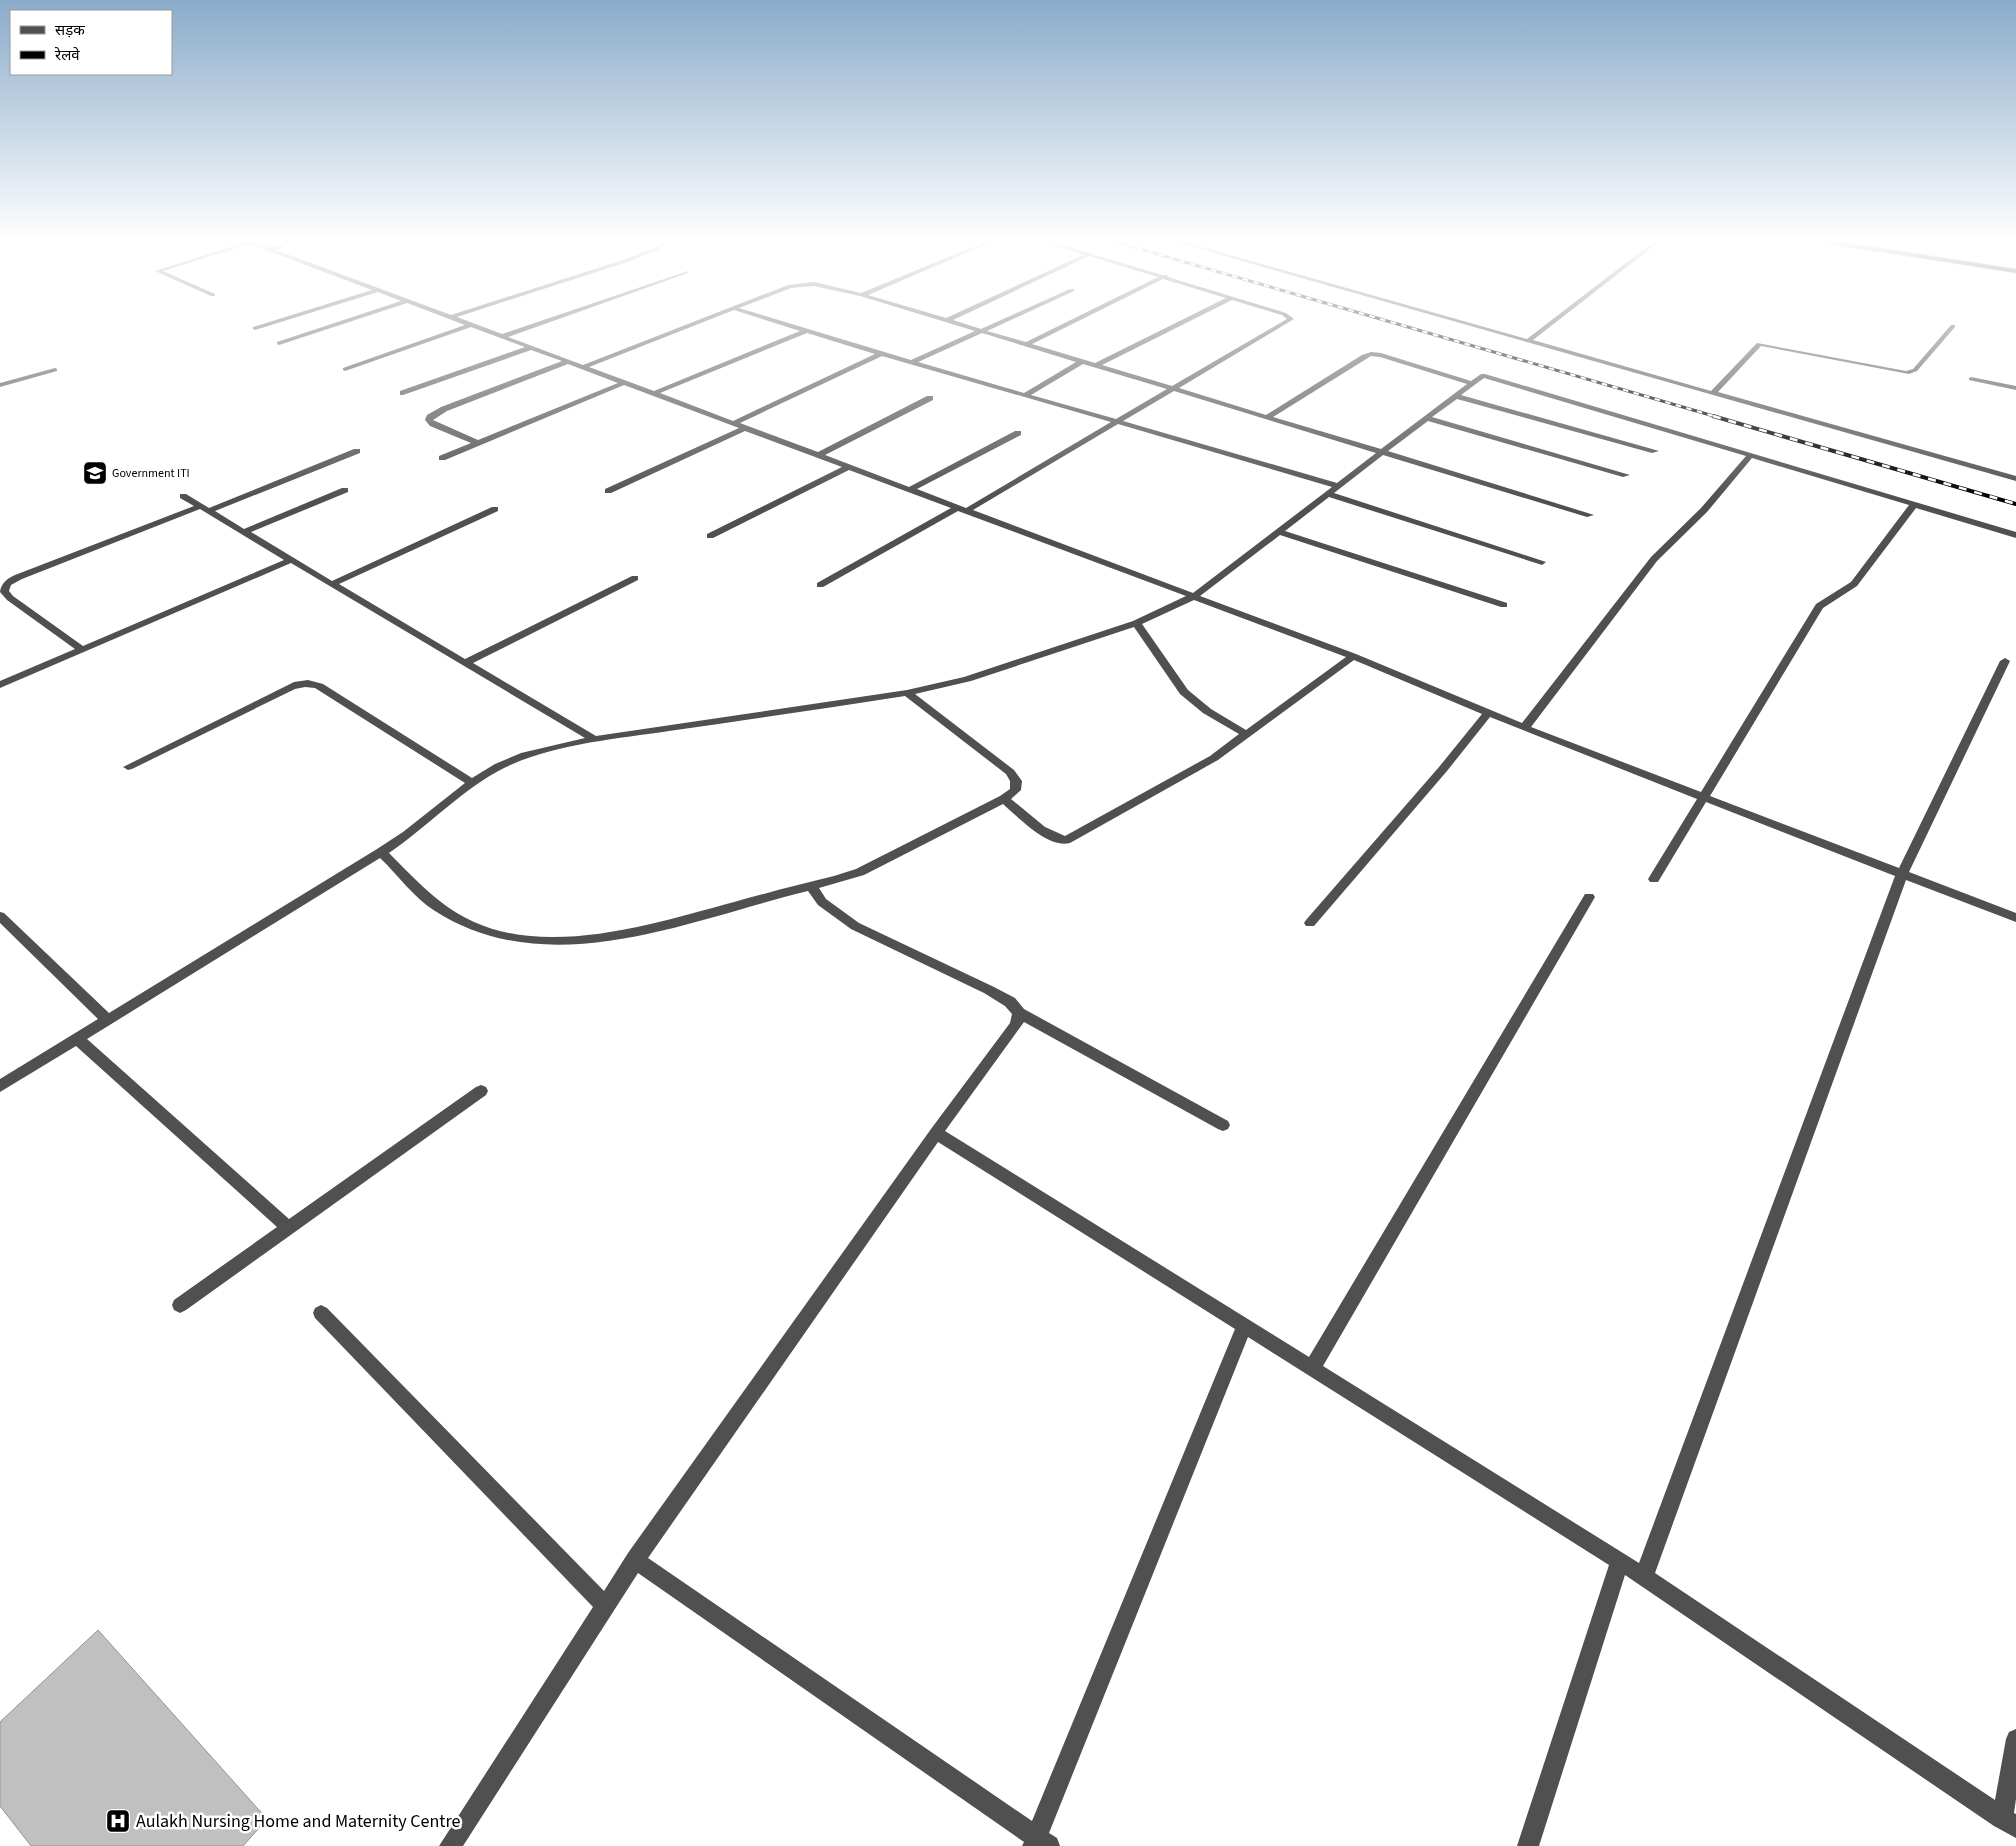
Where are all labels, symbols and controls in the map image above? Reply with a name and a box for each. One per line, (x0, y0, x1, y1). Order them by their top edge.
legend (10, 10, 172, 75)
text: सड़क (55, 20, 85, 41)
text: रेलवे (54, 45, 80, 66)
school or university icon: Government ITI (82, 460, 108, 486)
place label: Government ITI (112, 465, 190, 482)
hospital icon: Aulakh Nursing Home and Maternity Centre (105, 1808, 131, 1834)
place label: Aulakh Nursing Home and Maternity Centre (136, 1809, 460, 1834)

